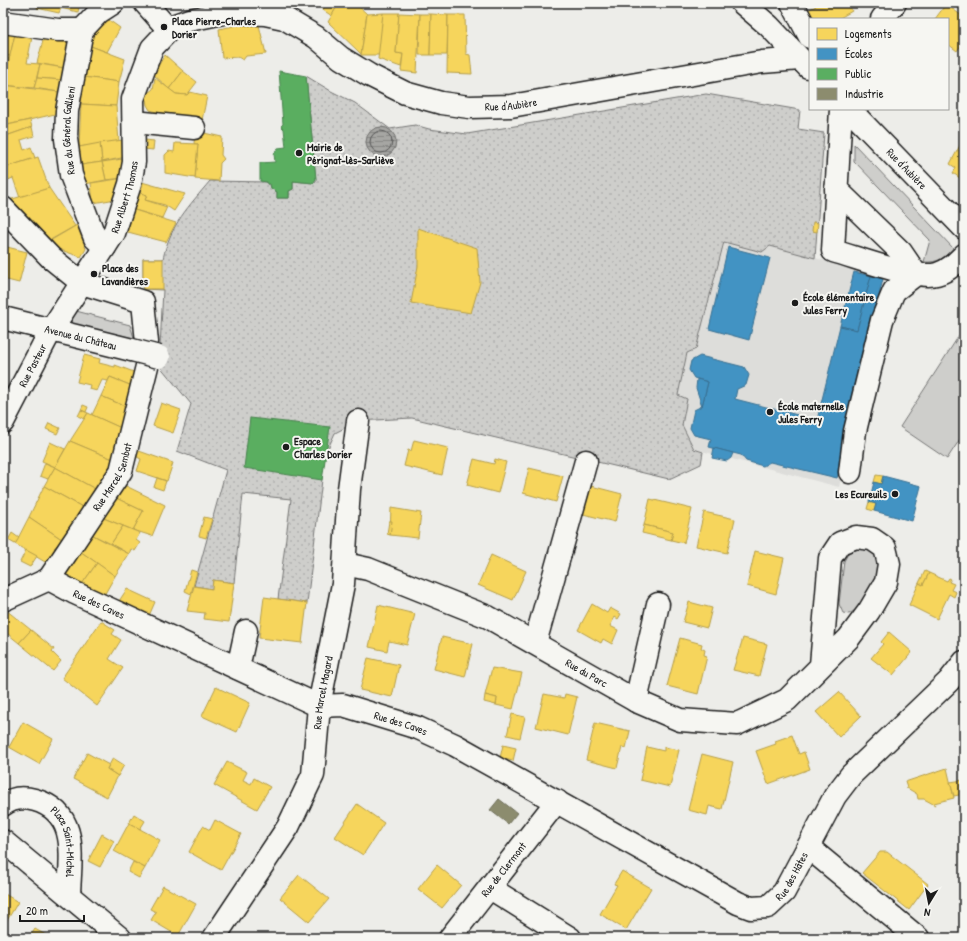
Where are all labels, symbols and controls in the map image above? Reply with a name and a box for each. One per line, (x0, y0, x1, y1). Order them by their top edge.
place label: Place Pierre-Charles Dorier (172, 14, 257, 41)
legend (809, 18, 949, 110)
marker: Place Pierre-Charles Dorier (159, 22, 169, 32)
text: Logements (845, 25, 892, 42)
text: Écoles (845, 45, 873, 62)
text: Public (845, 65, 871, 82)
street label: Rue du Général Gallieni (59, 85, 79, 175)
text: Industrie (845, 85, 884, 102)
street label: Rue d'Aubière (485, 94, 539, 114)
place label: Mairie de Pérignat-lès-Sarliève (307, 140, 395, 168)
street label: Rue d'Aubière (883, 145, 930, 193)
marker: Mairie de Pérignat-lès-Sarliève (294, 148, 304, 158)
street label: Rue Albert Thomas (107, 160, 141, 235)
place label: Place des Lavandières (102, 261, 149, 288)
marker: Place des Lavandières (89, 269, 99, 279)
place label: École élémentaire Jules Ferry (803, 290, 875, 318)
marker: École élémentaire Jules Ferry (790, 298, 800, 308)
street label: Avenue du Château (43, 322, 119, 353)
street label: Rue Pasteur (16, 341, 50, 389)
place label: École maternelle Jules Ferry (778, 399, 845, 427)
marker: École maternelle Jules Ferry (765, 407, 775, 417)
place label: Espace Charles Dorier (294, 434, 353, 461)
street label: Rue Marcel Sembat (89, 441, 135, 513)
marker: Espace Charles Dorier (281, 442, 291, 452)
place label: Les Ecureuils (836, 487, 888, 501)
marker: Les Ecureuils (890, 489, 900, 499)
street label: Rue des Caves (71, 586, 127, 622)
street label: Rue Marcel Magard (310, 654, 336, 730)
street label: Rue du Parc (563, 656, 610, 691)
street label: Rue des Caves (372, 708, 430, 738)
street label: Place Saint-Michel (48, 803, 78, 878)
street label: Rue de Clermont (478, 839, 529, 900)
street label: Rue des Hâtes (772, 850, 811, 904)
north arrow (909, 883, 949, 923)
scale bar (20, 897, 84, 923)
text: 20 m (26, 902, 48, 919)
text: N (923, 905, 931, 920)

